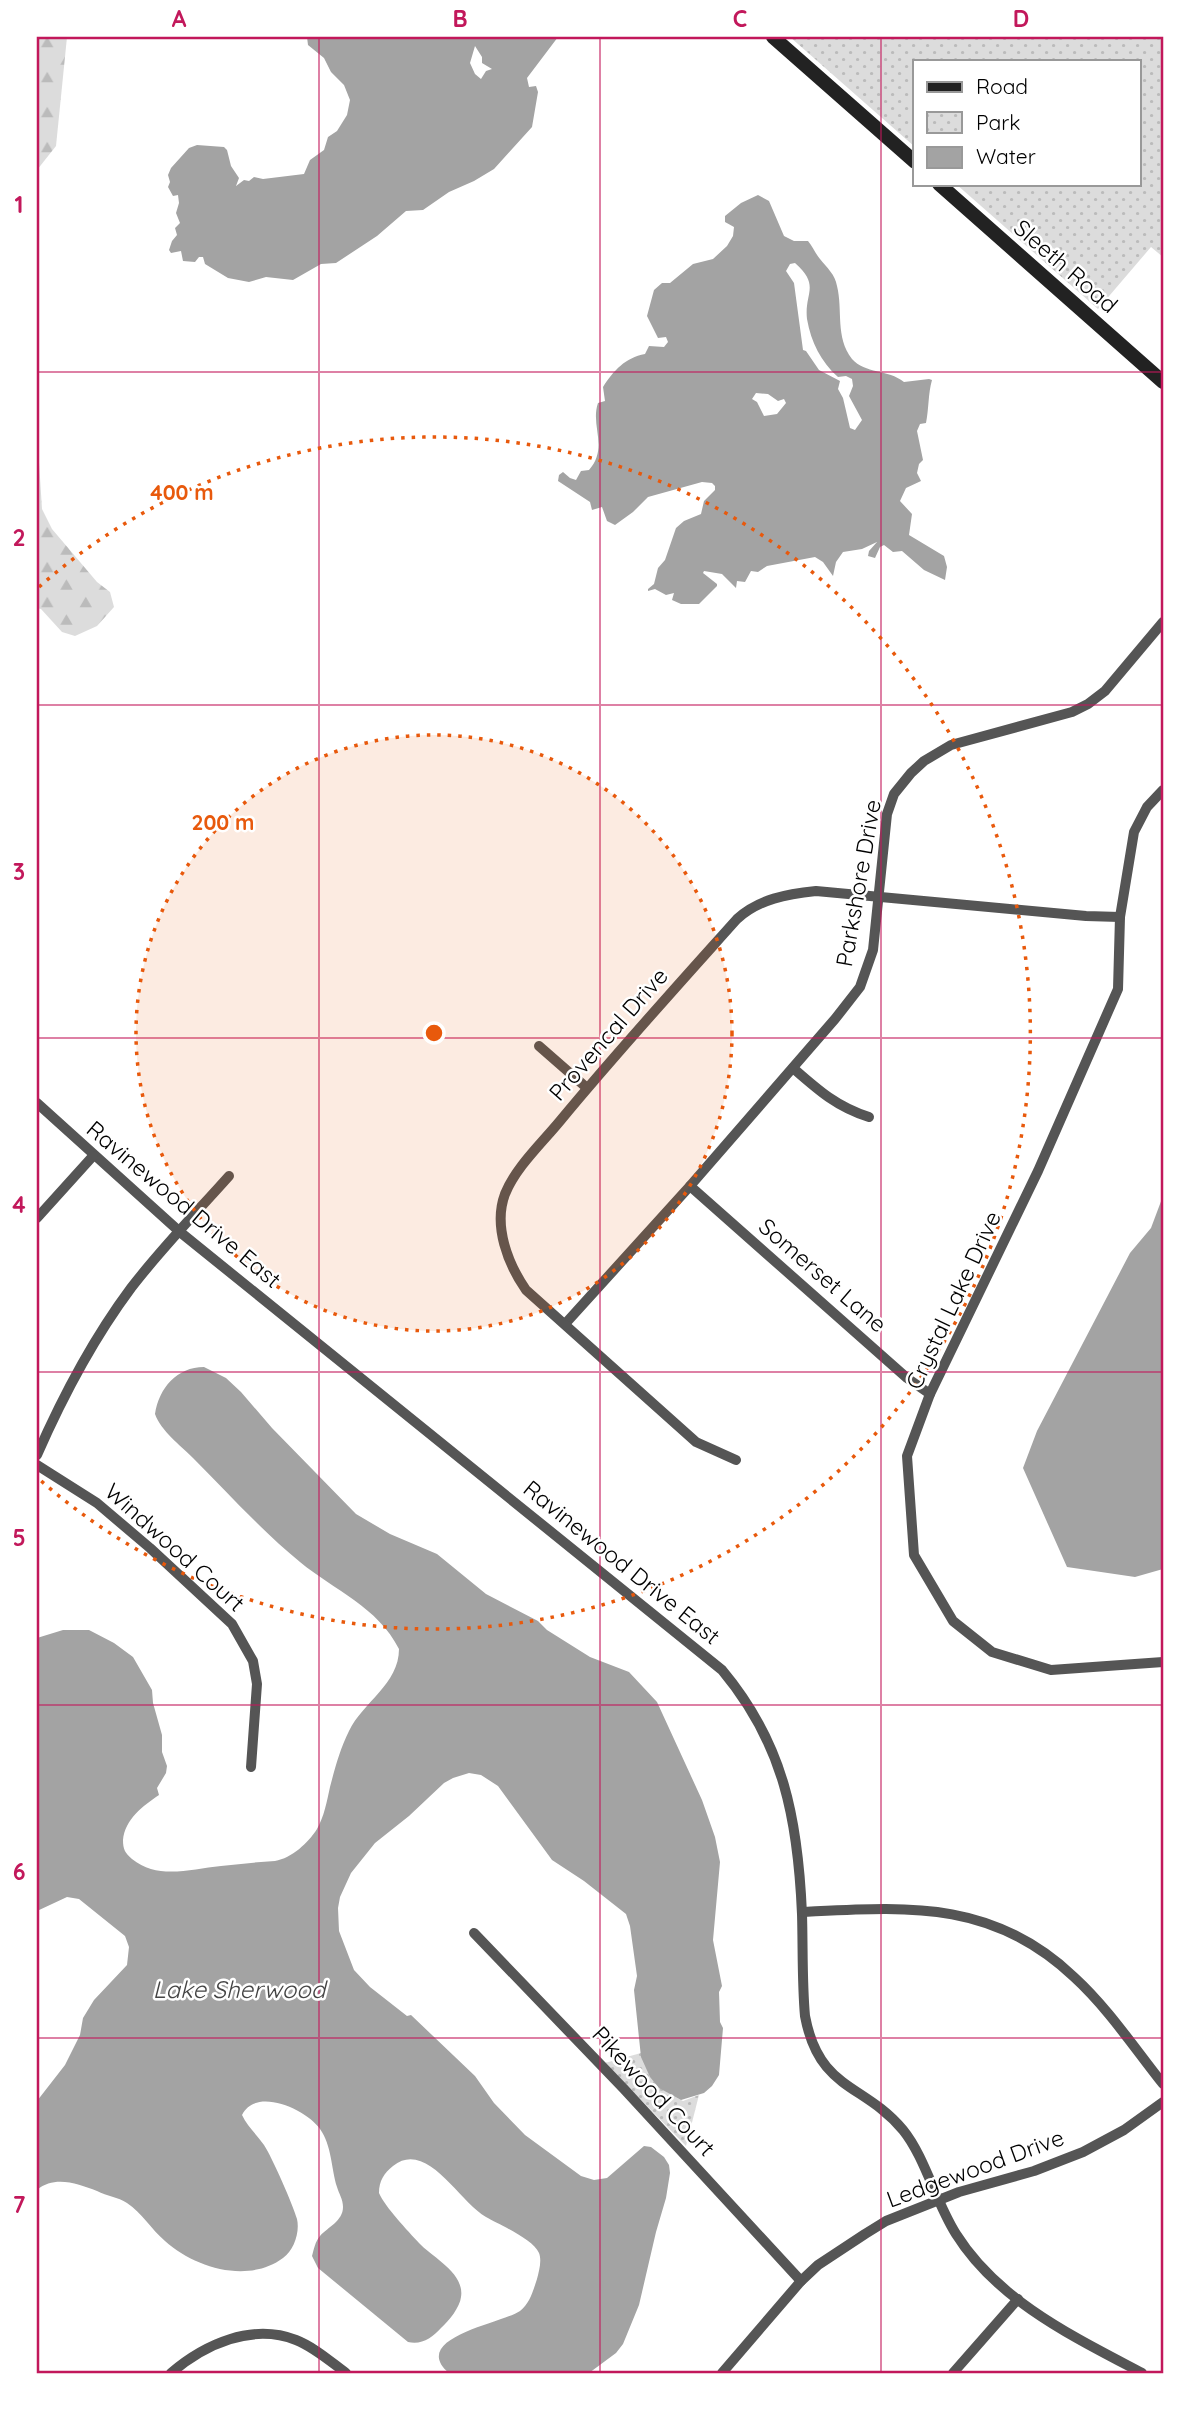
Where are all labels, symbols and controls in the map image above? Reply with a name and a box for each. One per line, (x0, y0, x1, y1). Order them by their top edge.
text: A (172, 4, 187, 33)
text: B (452, 4, 468, 33)
text: C (733, 4, 747, 33)
text: D (1013, 4, 1029, 33)
legend (913, 60, 1140, 186)
text: Road (976, 73, 1028, 99)
text: Park (976, 109, 1020, 135)
text: Water (976, 143, 1036, 169)
text: 1 (15, 190, 23, 219)
street label: Sleeth Road (1008, 213, 1124, 319)
text: 400 m (150, 479, 214, 505)
text: 2 (12, 523, 26, 552)
street label: Parkshore Drive (829, 797, 887, 969)
text: 200 m (192, 809, 254, 835)
text: 3 (13, 857, 25, 886)
street label: Provencal Drive (542, 961, 674, 1107)
centre of rings (422, 1021, 446, 1045)
street label: Ravinewood Drive East (81, 1114, 287, 1294)
text: 4 (12, 1190, 26, 1219)
street label: Crystal Lake Drive (899, 1206, 1007, 1394)
street label: Somerset Lane (753, 1212, 893, 1338)
street label: Ravinewood Drive East (518, 1474, 727, 1651)
street label: Windwood Court (99, 1477, 251, 1618)
text: 5 (12, 1523, 26, 1552)
text: 6 (13, 1857, 25, 1886)
water label: Lake Sherwood (153, 1974, 329, 2004)
street label: Pikewood Court (586, 2020, 722, 2162)
street label: Ledgewood Drive (882, 2122, 1068, 2214)
text: 7 (13, 2190, 26, 2219)

